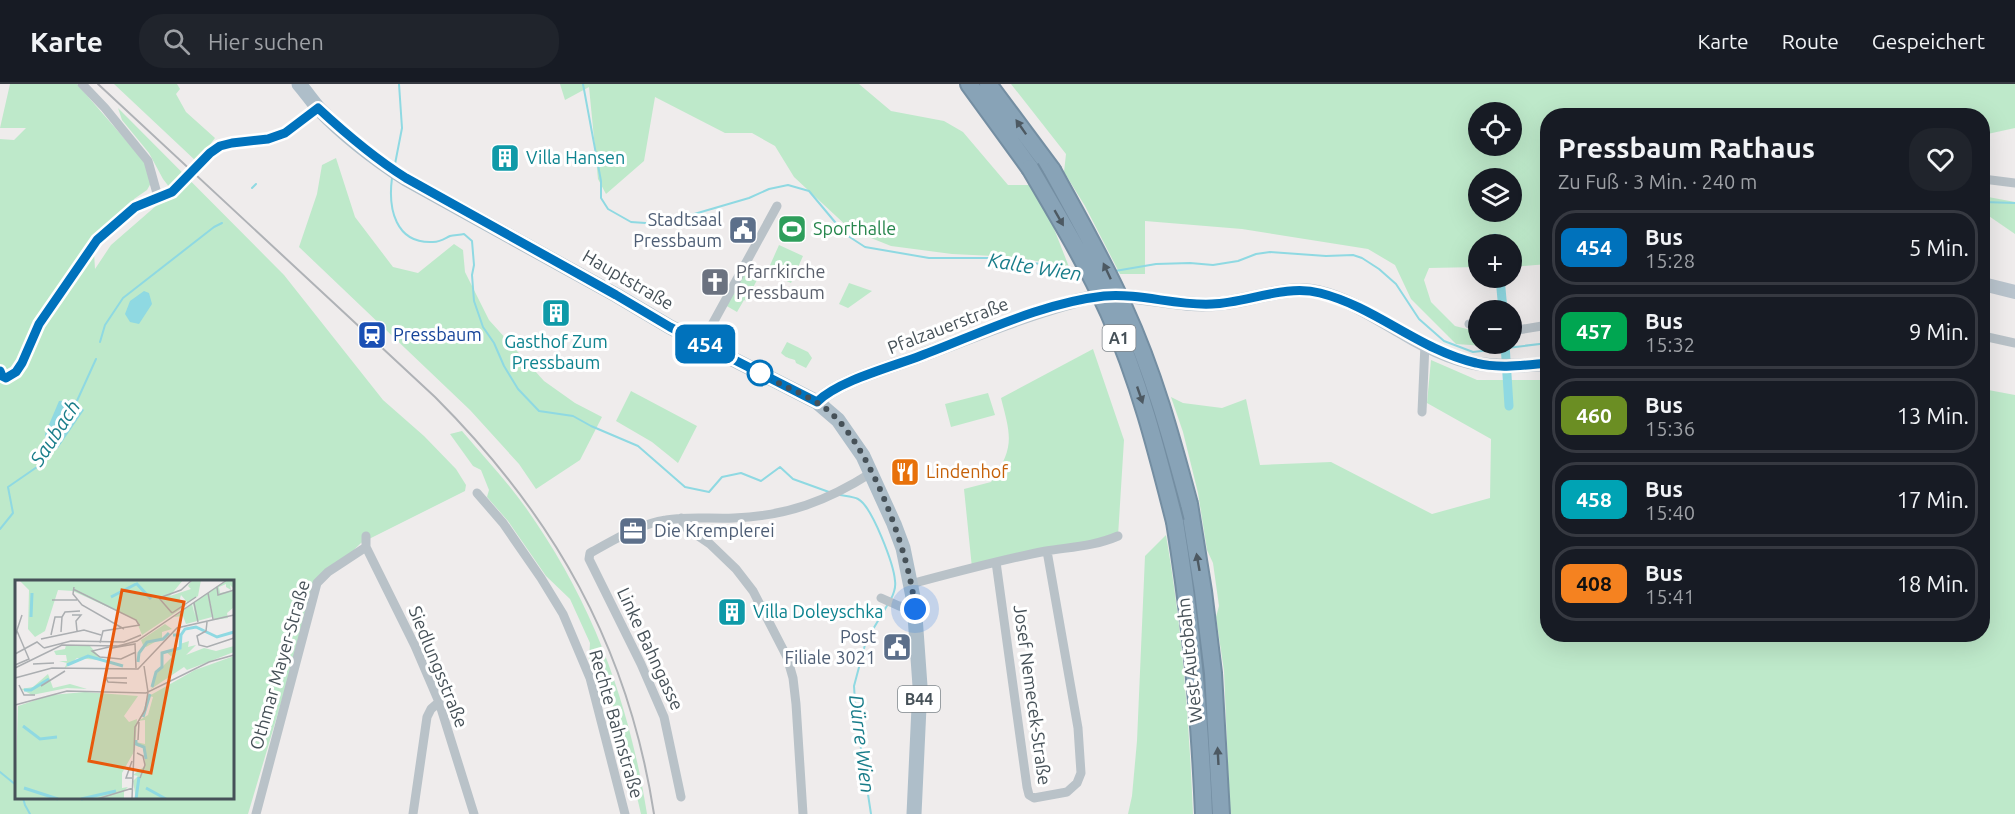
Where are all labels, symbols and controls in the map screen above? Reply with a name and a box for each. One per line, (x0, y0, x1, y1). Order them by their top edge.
search box (139, 14, 559, 68)
icon: search (160, 25, 193, 58)
text: Karte (30, 26, 103, 57)
text: Hier suchen (208, 29, 324, 54)
text: Karte (1697, 29, 1749, 53)
text: Route (1782, 29, 1839, 53)
text: Gespeichert (1872, 29, 1985, 53)
map controls (1468, 102, 1522, 354)
button: locate (1468, 102, 1522, 156)
one-way arrow (1015, 119, 1027, 135)
button: heart (1909, 128, 1972, 191)
text: Pressbaum Rathaus (1558, 132, 1815, 163)
building icon: Villa Hansen (489, 142, 521, 174)
place label: Villa Hansen (526, 147, 625, 167)
button: layers (1468, 168, 1522, 222)
text: Zu Fuß · 3 Min. · 240 m (1558, 170, 1757, 193)
place label: Stadtsaal Pressbaum (633, 209, 722, 250)
one-way arrow (1054, 210, 1064, 227)
sports icon: Sporthalle (776, 213, 808, 245)
public building icon: Stadtsaal Pressbaum (727, 214, 759, 246)
place label: Sporthalle (813, 218, 896, 238)
text: Bus (1645, 224, 1683, 249)
button: + (1468, 234, 1522, 288)
text: 454 (1576, 235, 1612, 259)
text: 5 Min. (1909, 235, 1969, 260)
street label: Hauptstraße (580, 245, 677, 313)
water label: Kalte Wien (987, 248, 1084, 285)
text: 15:28 (1645, 249, 1695, 272)
place label: Pfarrkirche Pressbaum (736, 261, 825, 302)
one-way arrow (1102, 263, 1111, 280)
church icon: Pfarrkirche Pressbaum (699, 266, 731, 298)
street label: Pfalzauerstraße (884, 293, 1011, 357)
building icon: Gasthof Zum Pressbaum (540, 297, 572, 329)
button: − (1468, 300, 1522, 354)
text: Bus (1645, 308, 1683, 333)
station icon: Pressbaum (356, 319, 388, 351)
text: 457 (1576, 319, 1612, 343)
text: 9 Min. (1909, 319, 1969, 344)
place label: Pressbaum (393, 324, 482, 344)
line badge: 454 (670, 324, 740, 364)
road number: A1 (1102, 325, 1136, 351)
place label: Gasthof Zum Pressbaum (504, 331, 608, 372)
text: 454 (687, 332, 723, 356)
text: 15:32 (1645, 333, 1695, 356)
unlabelled marker (747, 360, 773, 386)
one-way arrow (1136, 386, 1146, 404)
text: Bus (1645, 392, 1683, 417)
water label: Saubach (24, 396, 84, 471)
text: 460 (1576, 403, 1612, 427)
text: 13 Min. (1897, 403, 1969, 428)
text: 15:36 (1645, 417, 1695, 440)
restaurant icon: Lindenhof (889, 456, 921, 488)
place label: Lindenhof (926, 461, 1008, 481)
text: Bus (1645, 476, 1683, 501)
text: 458 (1576, 487, 1612, 511)
text: 17 Min. (1897, 487, 1969, 512)
text: 15:40 (1645, 501, 1695, 524)
office icon: Die Kremplerei (617, 515, 649, 547)
place label: Die Kremplerei (654, 520, 775, 540)
one-way arrow (1194, 552, 1203, 571)
text: Bus (1645, 560, 1683, 585)
text: 408 (1576, 571, 1612, 595)
text: 18 Min. (1897, 571, 1969, 596)
street label: Othmar Mayer-Straße (245, 578, 313, 752)
inset map (15, 580, 234, 799)
street label: Linke Bahngasse (614, 584, 688, 713)
text: 15:41 (1645, 585, 1695, 608)
your location (900, 594, 930, 624)
building icon: Villa Doleyschka (716, 596, 748, 628)
street label: West Autobahn (1173, 597, 1205, 723)
place label: Villa Doleyschka (753, 601, 884, 621)
street label: Siedlungsstraße (405, 603, 472, 730)
street label: Josef Nemecek-Straße (1010, 603, 1056, 786)
place label: Post Filiale 3021 (784, 626, 876, 667)
public building icon: Post Filiale 3021 (881, 631, 913, 663)
street label: Rechte Bahnstraße (586, 647, 648, 800)
road number: B44 (898, 686, 940, 712)
water label: Dürre Wien (845, 694, 880, 794)
one-way arrow (1214, 746, 1223, 765)

